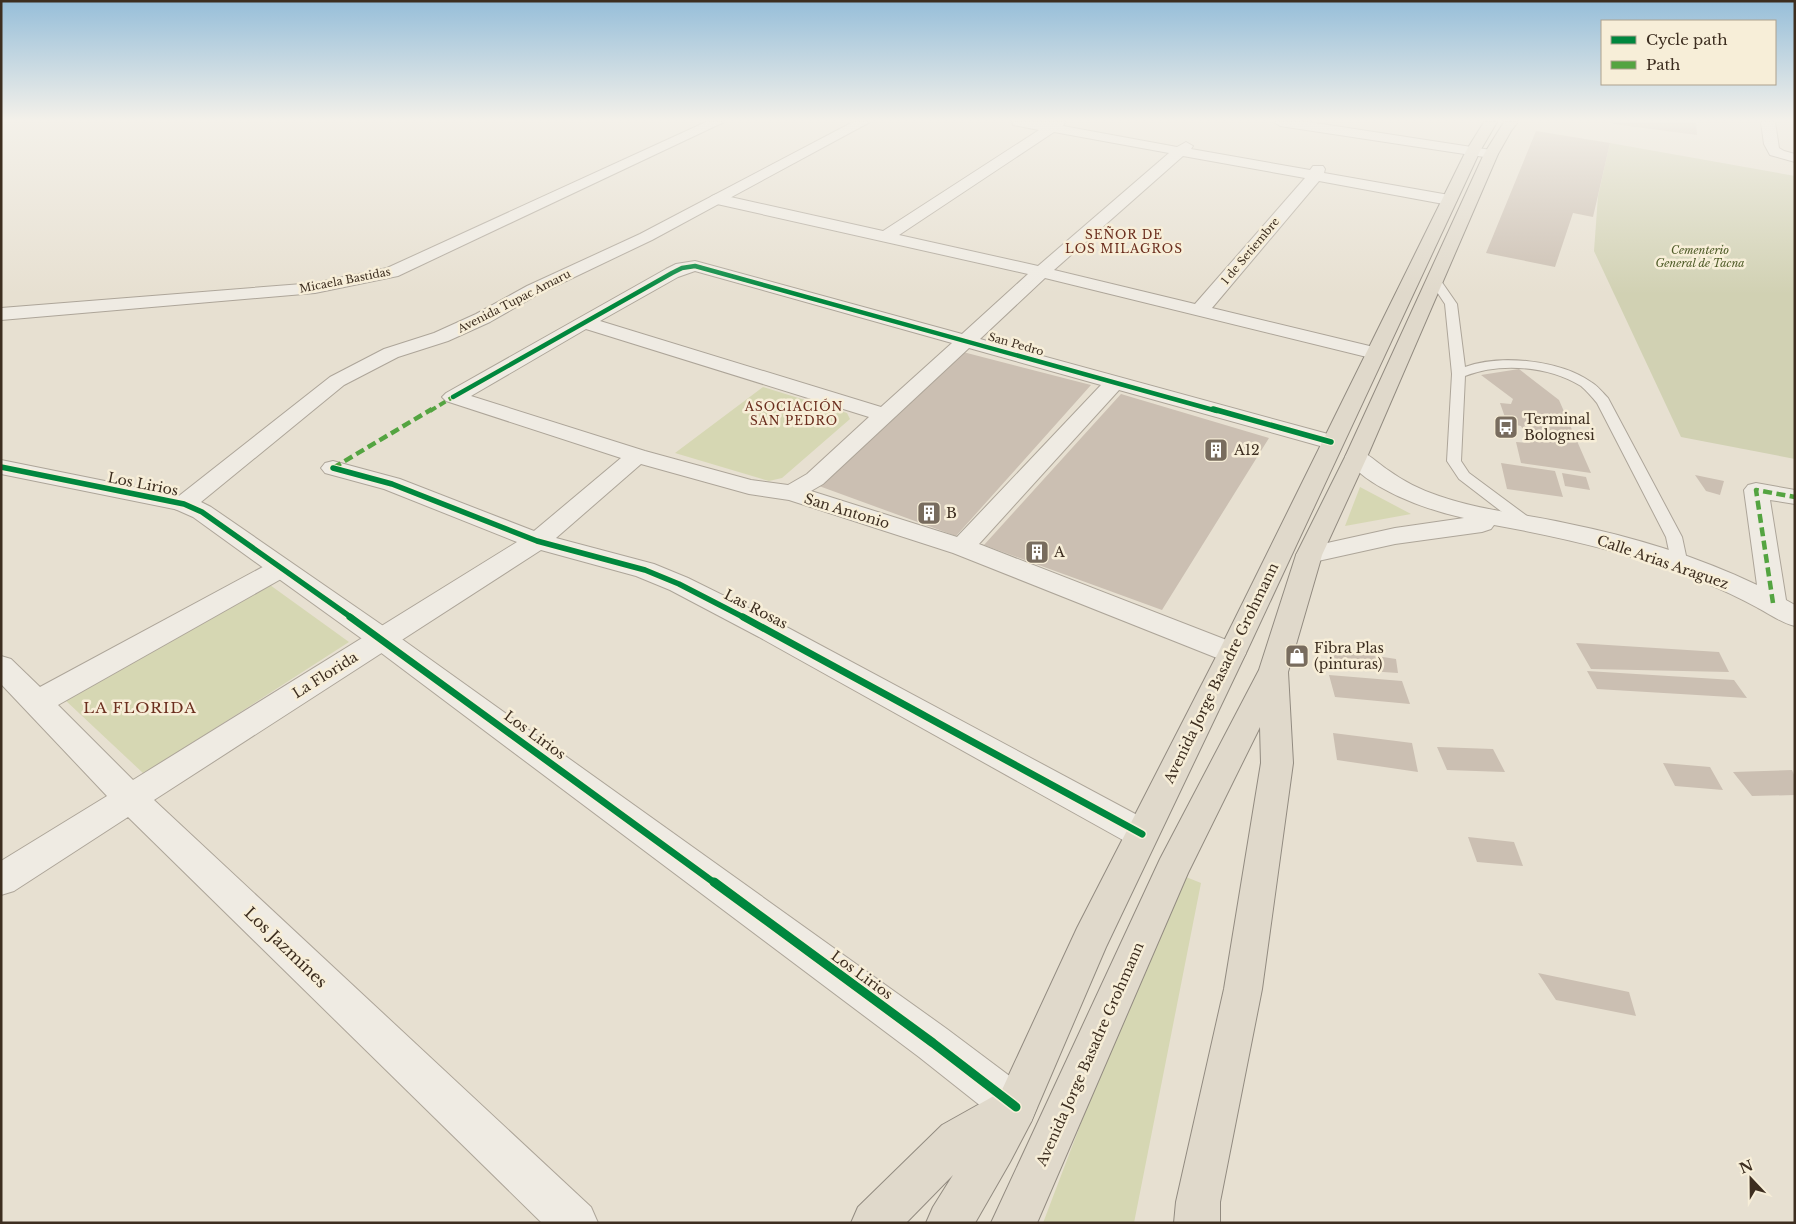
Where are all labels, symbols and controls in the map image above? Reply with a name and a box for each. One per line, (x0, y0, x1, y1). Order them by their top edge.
legend (1601, 20, 1776, 85)
text: Cycle path (1646, 30, 1728, 49)
text: Path (1646, 55, 1680, 74)
street label: 1 de Setiembre (1218, 215, 1282, 287)
district label: SEÑOR DE LOS MILAGROS (1065, 226, 1183, 256)
park label: Cementerio General de Tacna (1655, 243, 1745, 270)
street label: Micaela Bastidas (298, 264, 392, 296)
street label: Avenida Tupac Amaru (454, 266, 573, 336)
street label: San Pedro (987, 329, 1045, 359)
district label: ASOCIACIÓN SAN PEDRO (744, 398, 843, 428)
place label: Terminal Bolognesi (1524, 410, 1595, 444)
bus stop icon: Terminal Bolognesi (1493, 414, 1519, 440)
building icon: A12 (1203, 437, 1229, 463)
place label: A12 (1233, 441, 1260, 459)
street label: Los Lirios (106, 468, 180, 500)
street label: San Antonio (802, 489, 892, 533)
building icon: B (916, 500, 942, 526)
place label: B (946, 504, 957, 522)
street label: Calle Arias Araguez (1595, 531, 1731, 593)
building icon: A (1024, 539, 1050, 565)
place label: A (1053, 543, 1065, 561)
street label: Avenida Jorge Basadre Grohmann (1159, 559, 1283, 787)
street label: Las Rosas (721, 585, 791, 633)
place label: Fibra Plas (pinturas) (1314, 639, 1384, 673)
shop icon: Fibra Plas (pinturas) (1284, 643, 1310, 669)
street label: La Florida (289, 648, 361, 702)
district label: LA FLORIDA (83, 698, 197, 717)
street label: Los Lirios (501, 707, 569, 763)
street label: Los Jazmínes (240, 902, 332, 992)
street label: Avenida Jorge Basadre Grohmann (1032, 939, 1148, 1170)
street label: Los Lirios (828, 947, 896, 1003)
north arrow (1726, 1154, 1776, 1204)
text: N (1737, 1156, 1756, 1178)

